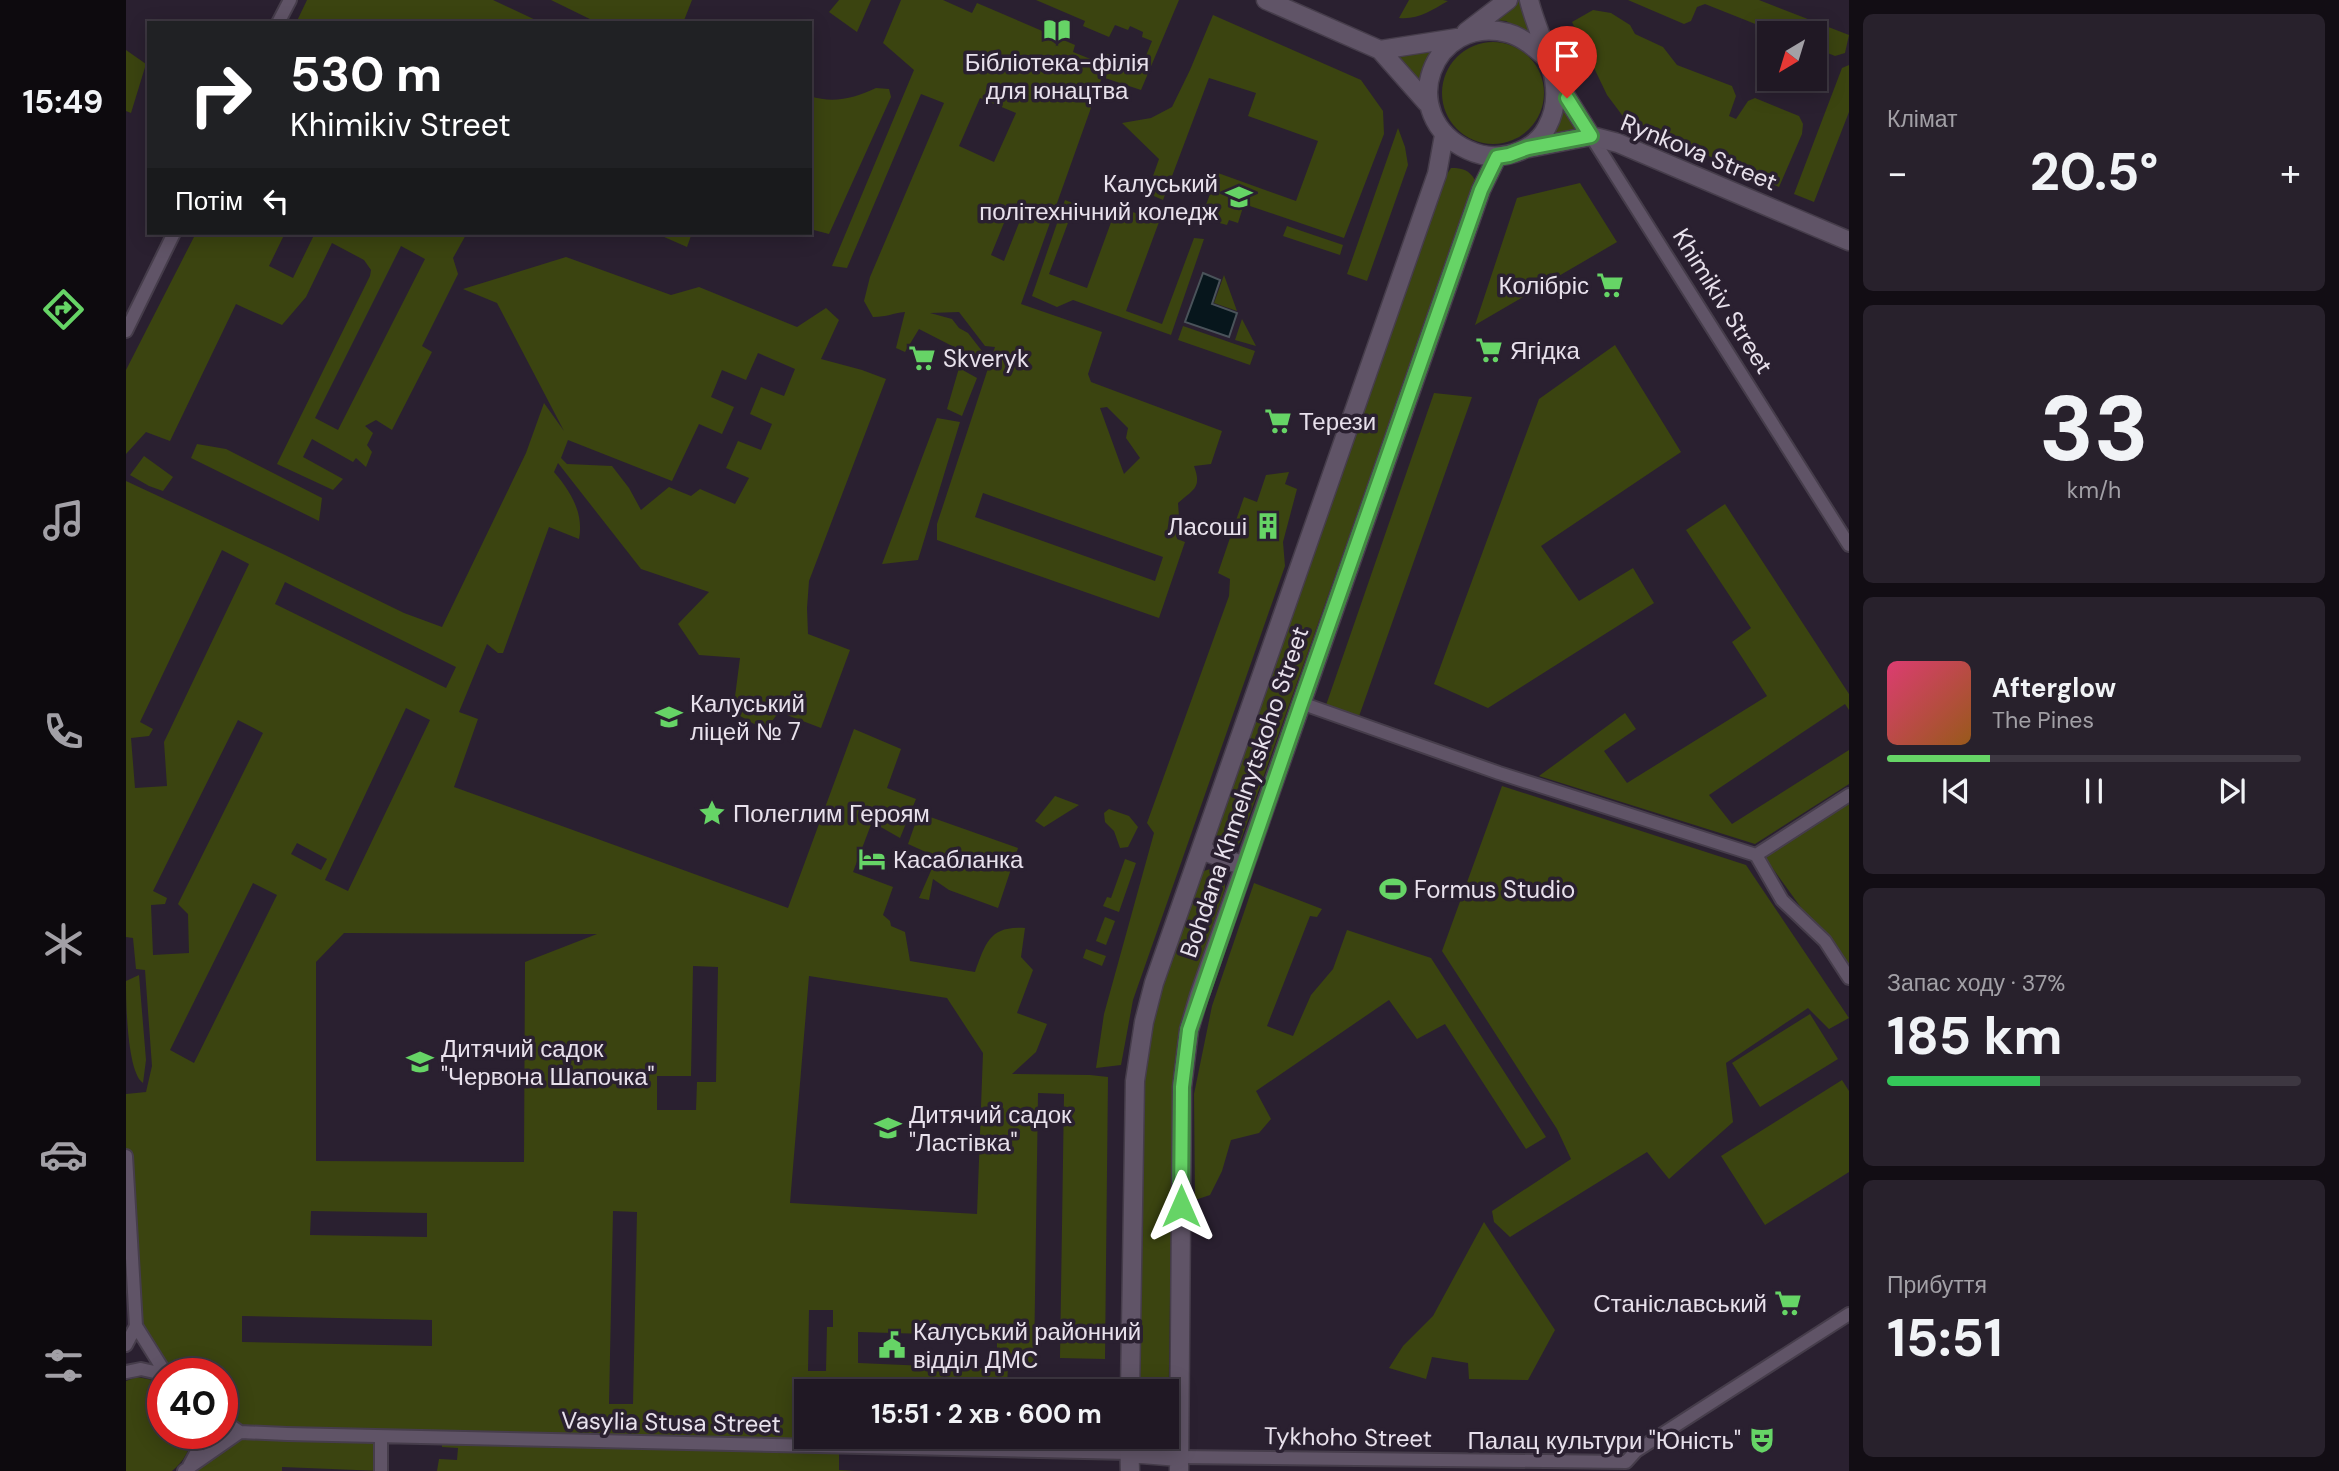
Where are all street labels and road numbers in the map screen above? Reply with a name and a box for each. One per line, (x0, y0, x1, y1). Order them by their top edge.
street label: Rynkova Street (1616, 107, 1782, 197)
street label: Khimikiv Street (1666, 223, 1780, 379)
street label: Bohdana Khmelnytskoho Street (1173, 622, 1315, 962)
street label: Vasylia Stusa Street (561, 1405, 781, 1439)
street label: Tykhoho Street (1264, 1420, 1432, 1454)

